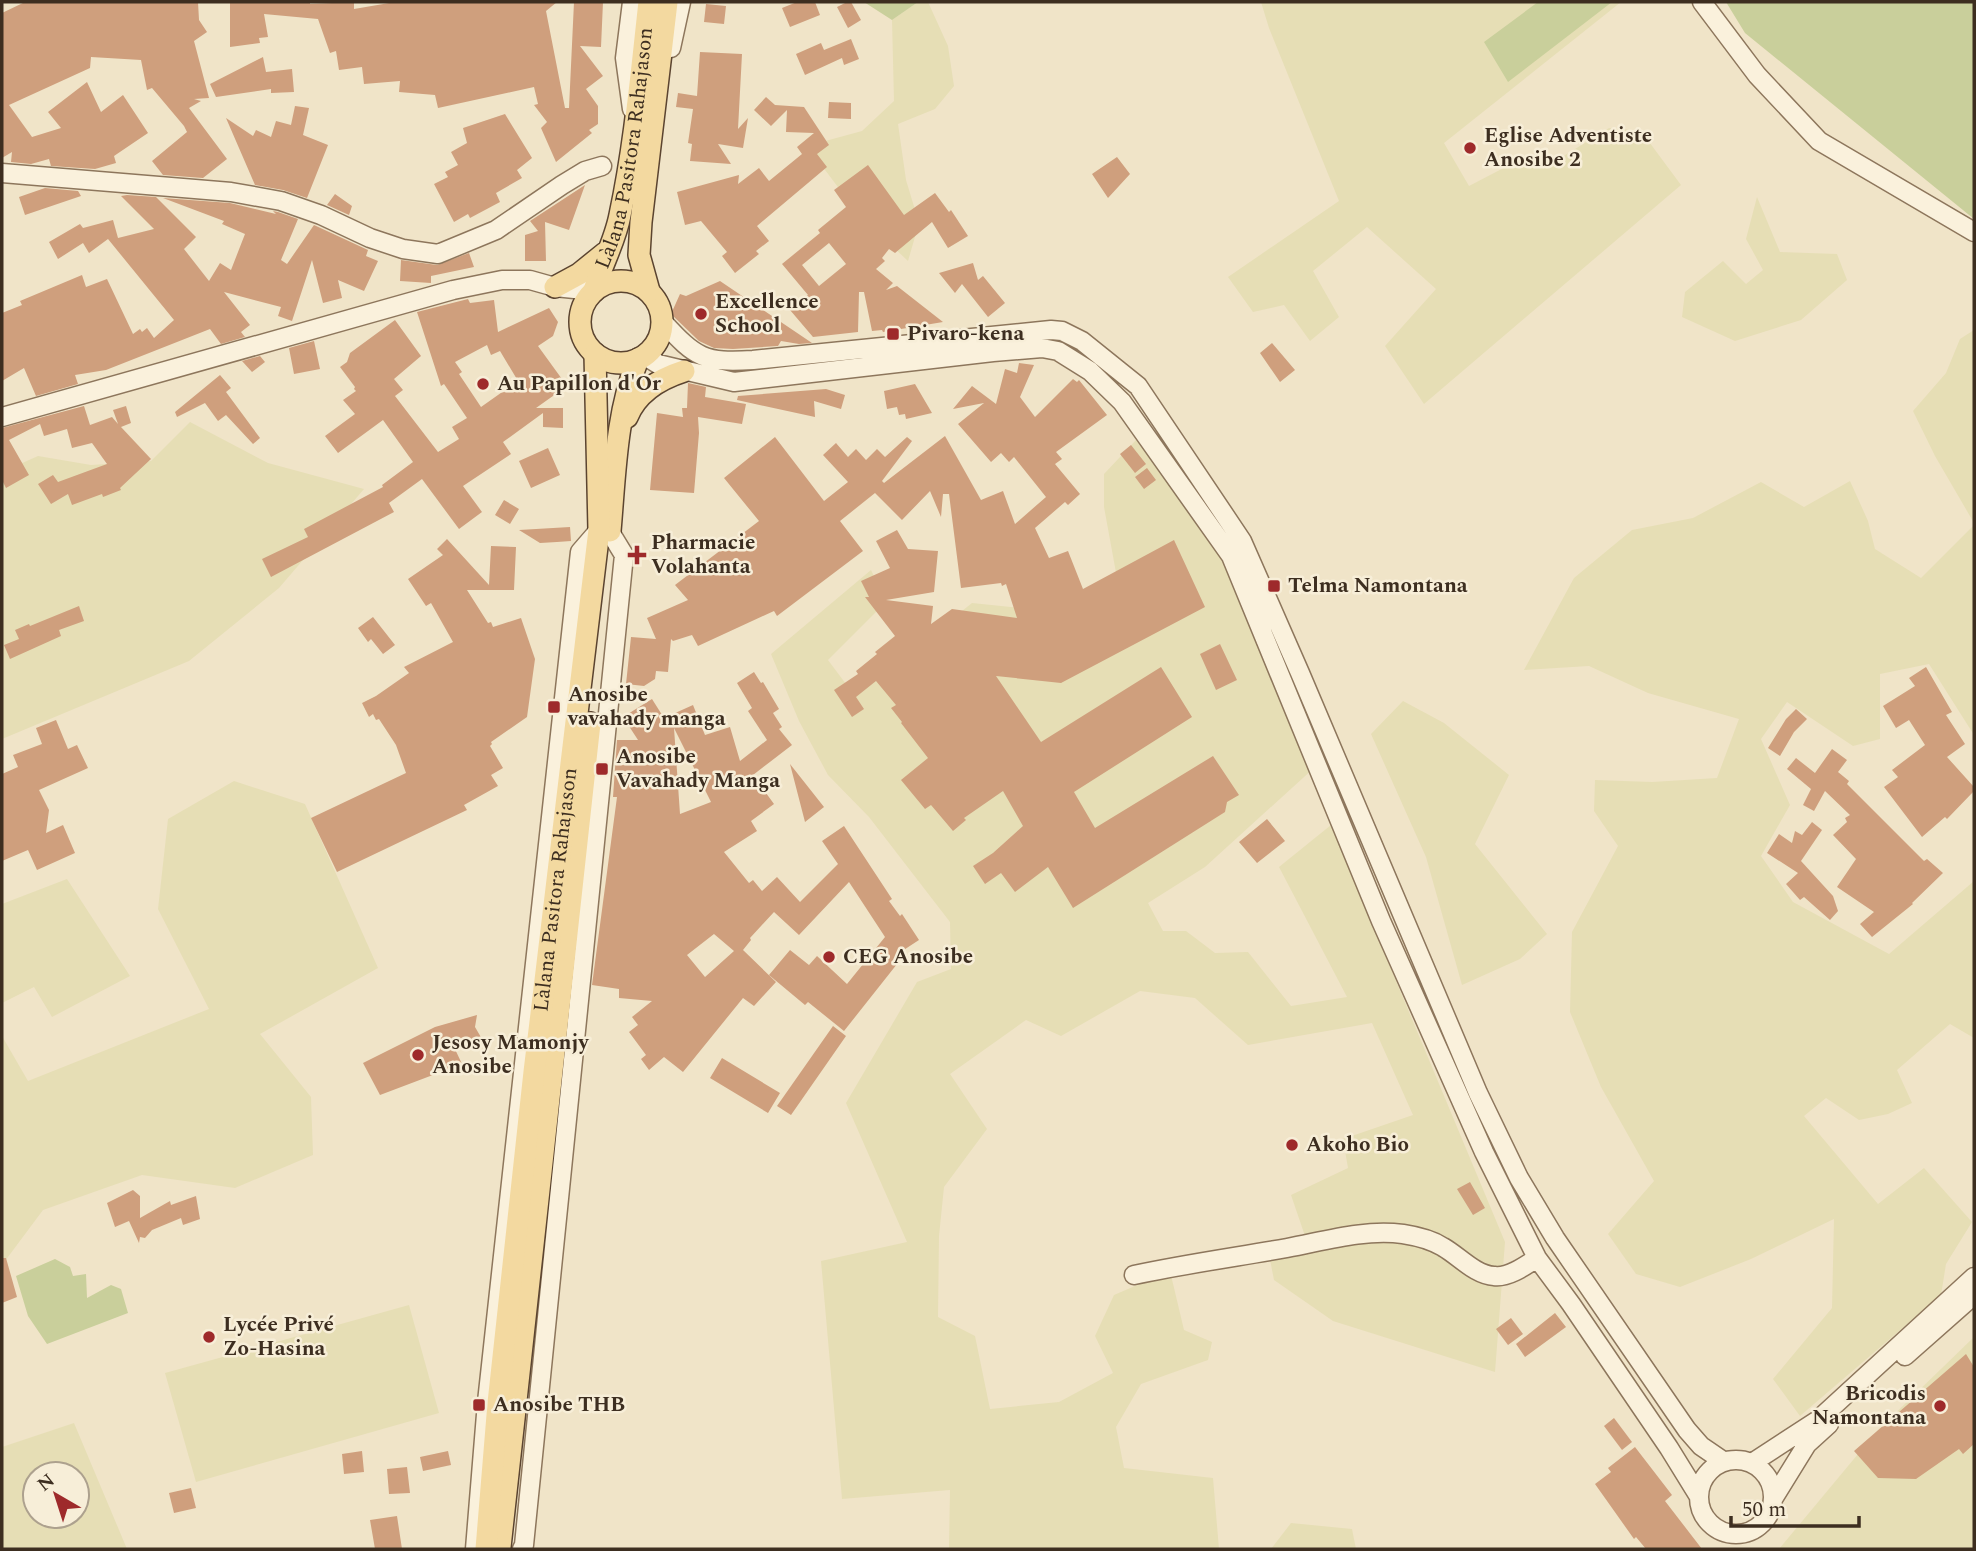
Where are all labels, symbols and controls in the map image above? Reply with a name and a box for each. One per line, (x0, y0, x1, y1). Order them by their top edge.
street label: Làlana Pasitora Rahajason (587, 26, 662, 274)
place label: Eglise Adventiste Anosibe 2 (1484, 120, 1652, 176)
marker: Eglise Adventiste Anosibe 2 (1462, 140, 1478, 156)
place label: Excellence School (715, 286, 819, 342)
marker: Excellence School (693, 306, 709, 322)
place label: Pivaro-kena (907, 318, 1024, 350)
marker: Pivaro-kena (885, 326, 901, 342)
place label: Au Papillon d'Or (497, 368, 661, 400)
marker: Au Papillon d'Or (475, 376, 491, 392)
place label: Pharmacie Volahanta (651, 527, 755, 583)
marker: Pharmacie Volahanta (629, 547, 645, 563)
place label: Telma Namontana (1288, 570, 1468, 602)
marker: Telma Namontana (1266, 578, 1282, 594)
place label: Anosibe vavahady manga (567, 679, 726, 735)
marker: Anosibe vavahady manga (546, 699, 562, 715)
place label: Anosibe Vavahady Manga (616, 741, 780, 797)
marker: Anosibe Vavahady Manga (594, 761, 610, 777)
street label: Làlana Pasitora Rahajason (525, 766, 586, 1014)
place label: CEG Anosibe (843, 941, 973, 973)
marker: CEG Anosibe (821, 949, 837, 965)
place label: Jesosy Mamonjy Anosibe (432, 1027, 590, 1083)
marker: Jesosy Mamonjy Anosibe (410, 1047, 426, 1063)
place label: Akoho Bio (1306, 1129, 1409, 1161)
marker: Akoho Bio (1284, 1137, 1300, 1153)
place label: Lycée Privé Zo-Hasina (223, 1309, 334, 1365)
marker: Lycée Privé Zo-Hasina (201, 1329, 217, 1345)
place label: Bricodis Namontana (1812, 1378, 1926, 1434)
place label: Anosibe THB (493, 1389, 625, 1421)
marker: Anosibe THB (471, 1397, 487, 1413)
marker: Bricodis Namontana (1932, 1398, 1948, 1414)
north arrow (21, 1460, 91, 1530)
text: N (31, 1467, 61, 1499)
scale bar (1731, 1484, 1859, 1528)
text: 50 m (1742, 1494, 1786, 1526)

